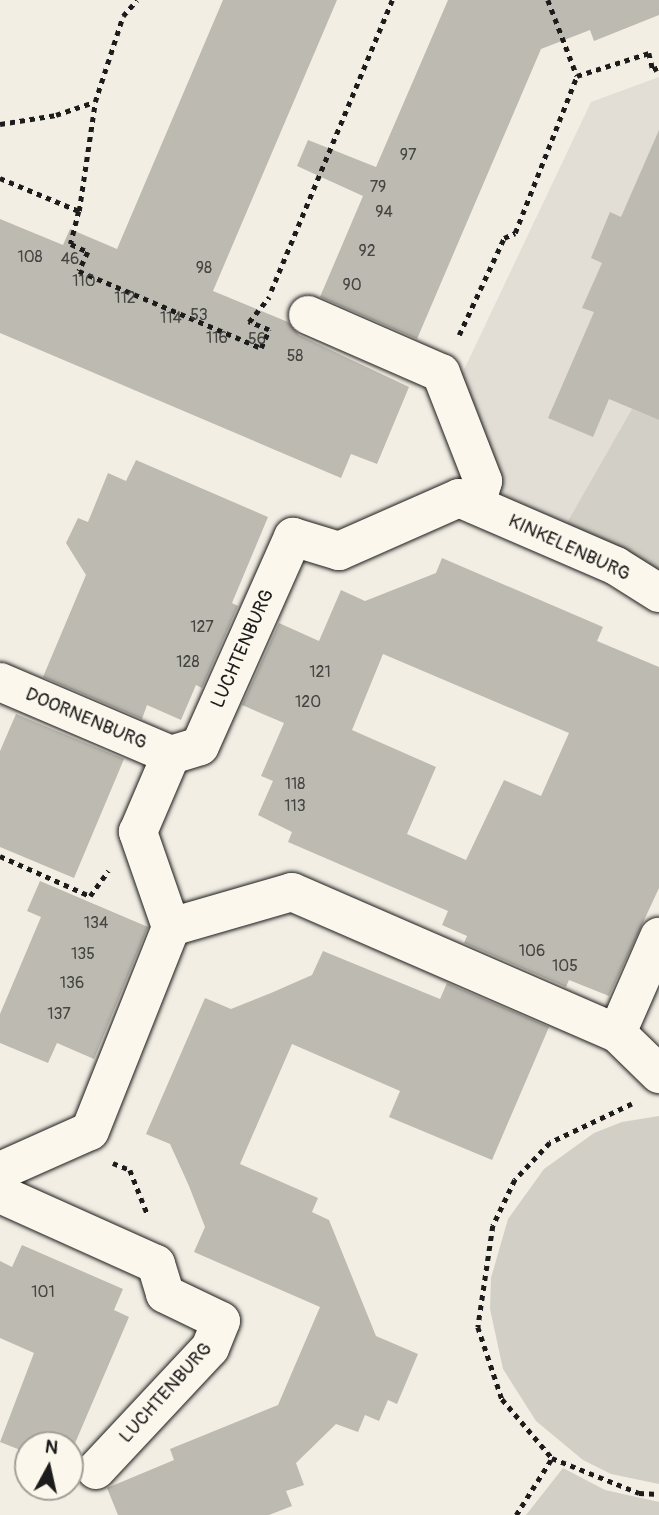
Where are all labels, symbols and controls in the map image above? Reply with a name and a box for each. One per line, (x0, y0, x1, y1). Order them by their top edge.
house number: 97 (400, 145, 416, 165)
house number: 79 (370, 177, 386, 197)
house number: 94 (375, 202, 393, 222)
house number: 92 (358, 241, 376, 261)
house number: 108 (17, 247, 43, 267)
house number: 46 (61, 249, 79, 269)
house number: 98 (196, 258, 212, 278)
house number: 110 (72, 271, 96, 291)
house number: 90 (342, 275, 362, 295)
house number: 112 (114, 288, 136, 308)
house number: 53 (190, 305, 208, 325)
house number: 114 (160, 308, 182, 328)
house number: 116 (206, 328, 228, 348)
house number: 56 (248, 329, 266, 349)
house number: 58 (287, 346, 303, 366)
street label: KINKELENBURG (504, 510, 634, 586)
street label: LUCHTENBURG (207, 586, 279, 712)
house number: 127 (190, 617, 214, 637)
house number: 128 (176, 652, 200, 672)
house number: 121 (309, 662, 331, 682)
street label: DOORNENBURG (22, 683, 150, 755)
house number: 120 (295, 692, 321, 712)
house number: 118 (285, 774, 305, 794)
house number: 113 (284, 796, 306, 816)
house number: 134 (84, 913, 108, 933)
house number: 106 (519, 941, 545, 961)
house number: 135 (71, 944, 95, 964)
house number: 105 (552, 956, 578, 976)
house number: 136 (60, 973, 84, 993)
house number: 137 (47, 1004, 71, 1024)
house number: 101 (31, 1282, 55, 1302)
street label: LUCHTENBURG (115, 1338, 217, 1448)
north arrow (14, 1431, 84, 1501)
text: N (44, 1434, 60, 1460)

